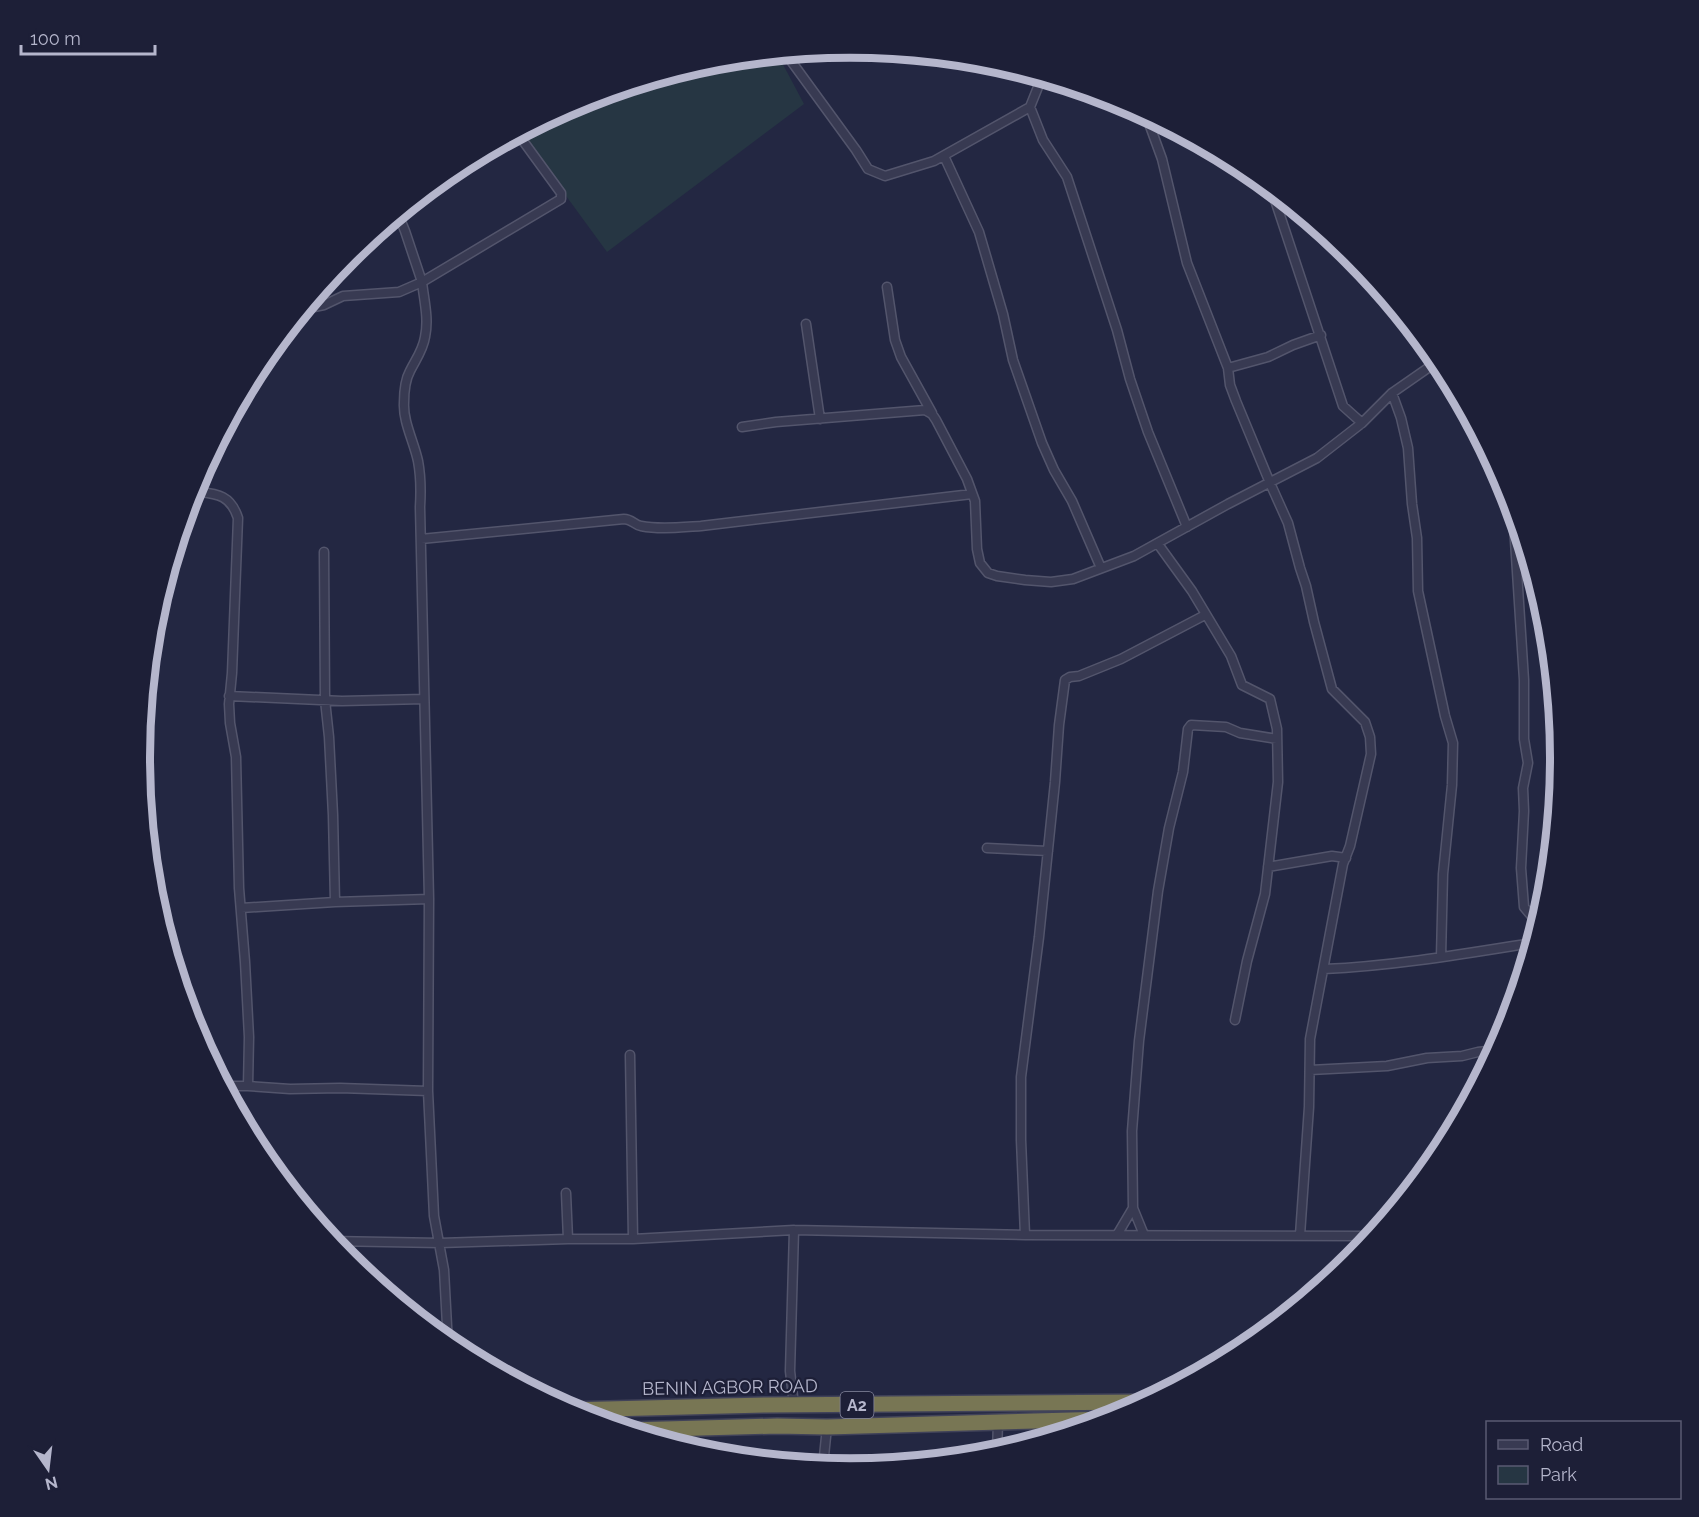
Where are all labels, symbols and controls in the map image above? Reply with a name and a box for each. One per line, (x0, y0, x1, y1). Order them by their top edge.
scale bar (21, 18, 154, 56)
text: 100 m (30, 28, 81, 49)
street label: BENIN AGBOR ROAD (642, 1375, 818, 1399)
road number: A2 (840, 1392, 874, 1418)
legend (1486, 1421, 1681, 1499)
text: Road (1540, 1434, 1583, 1455)
north arrow (18, 1439, 78, 1499)
text: Park (1540, 1464, 1577, 1485)
text: N (43, 1472, 60, 1494)

